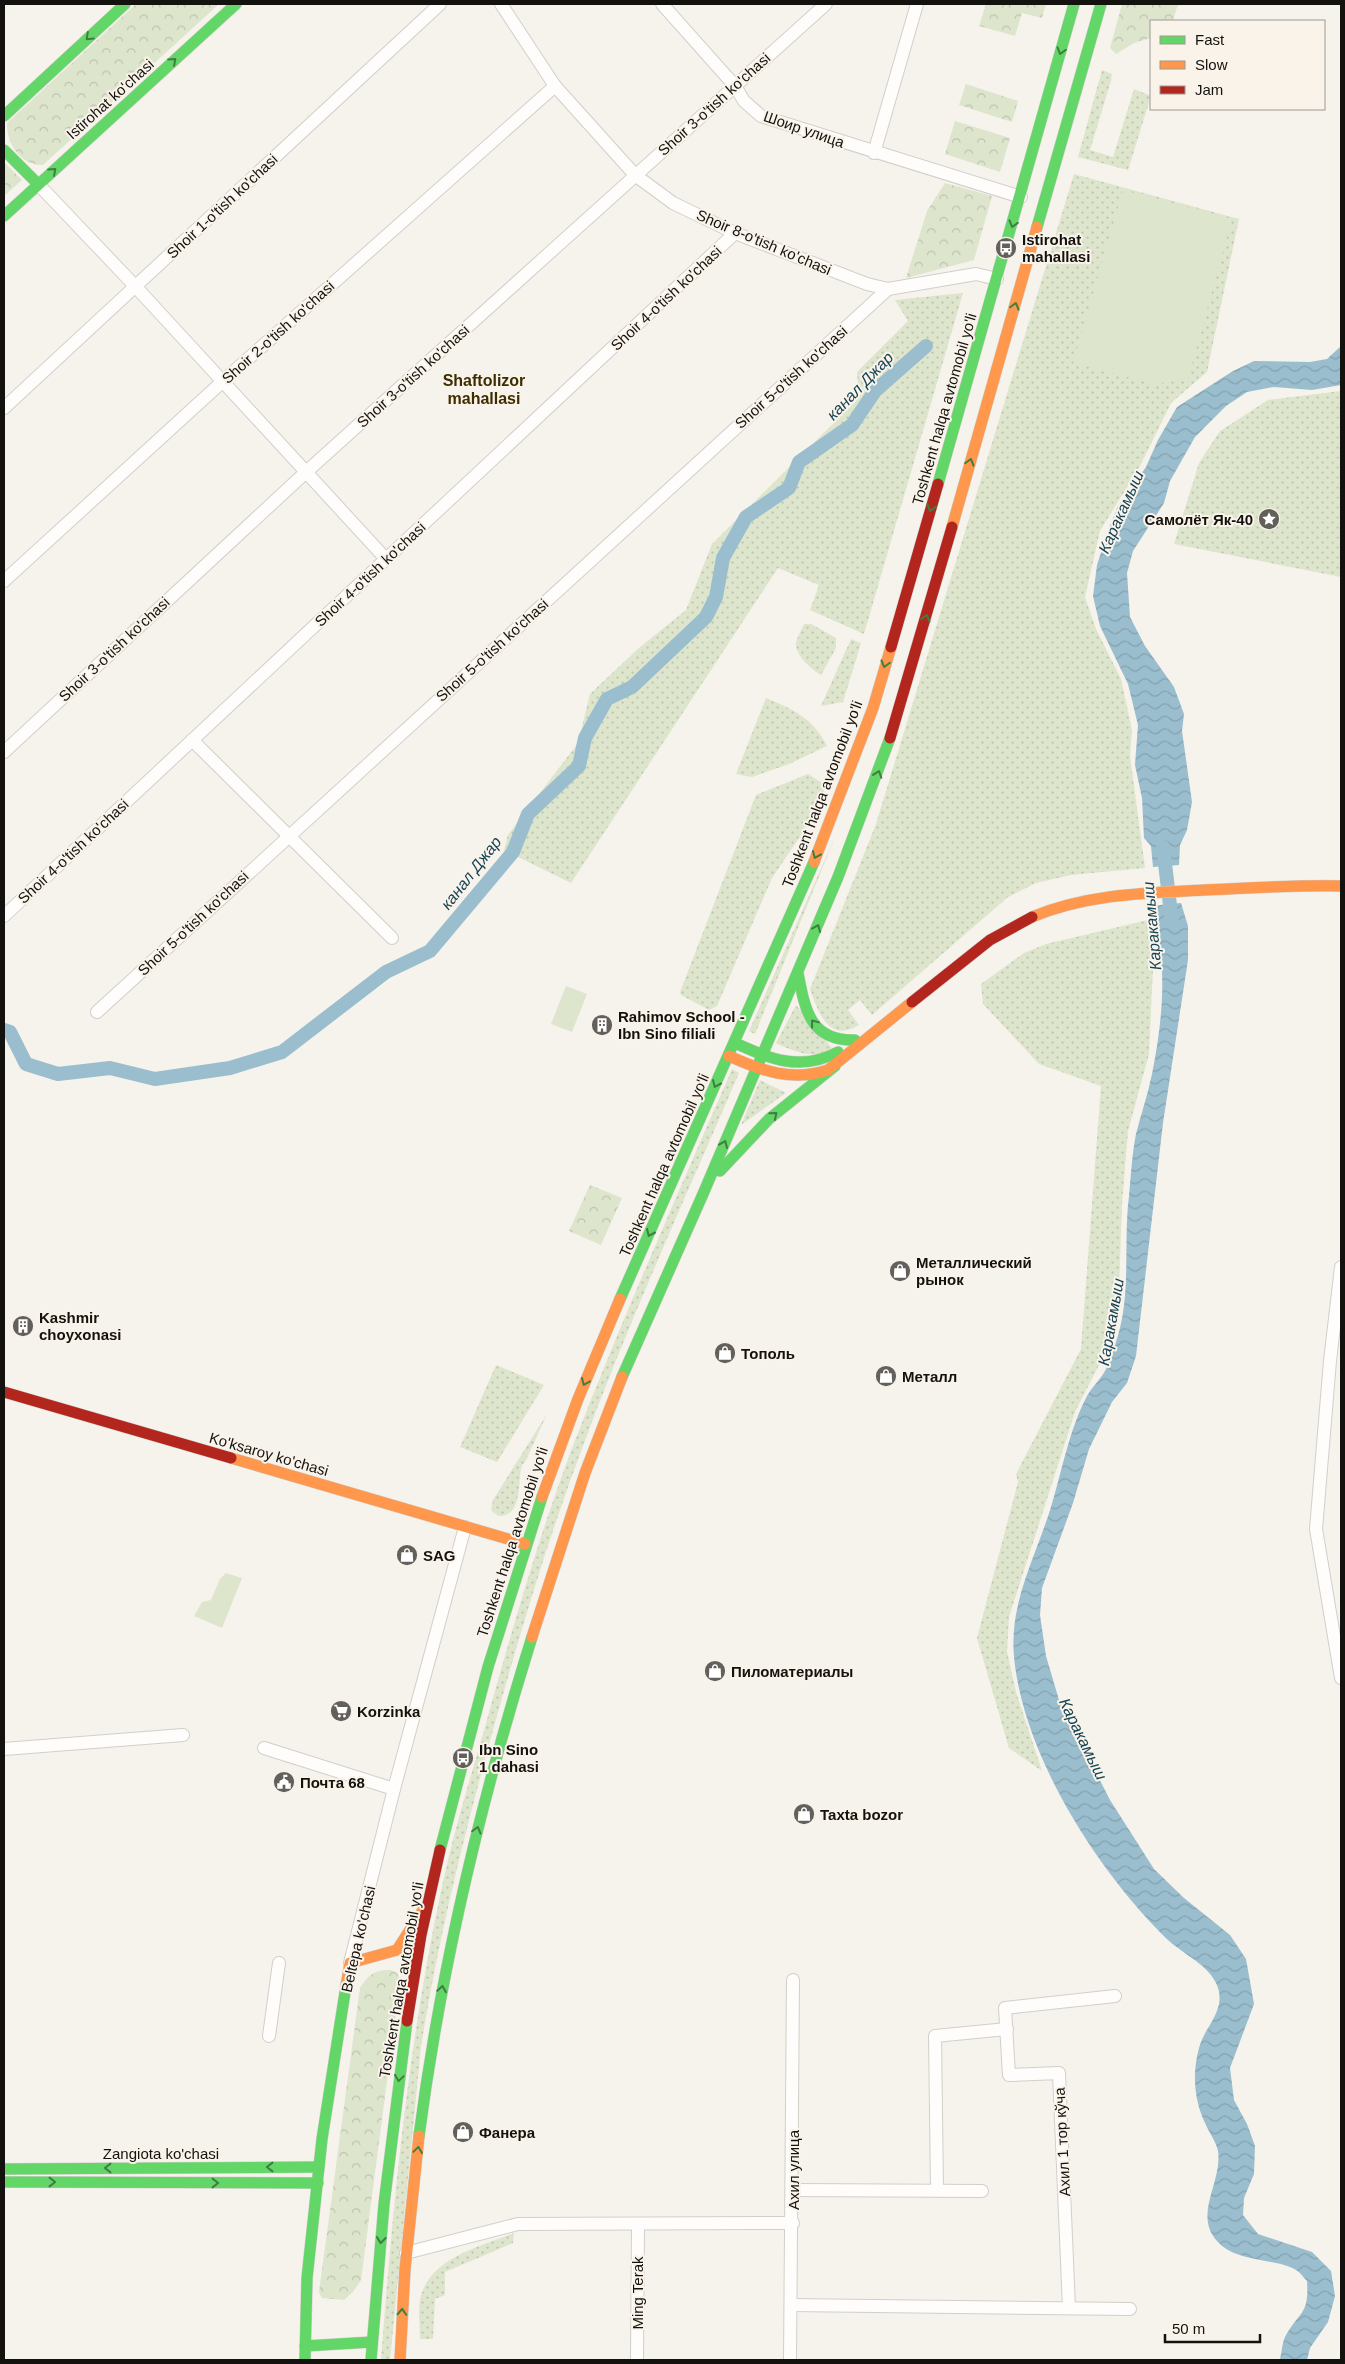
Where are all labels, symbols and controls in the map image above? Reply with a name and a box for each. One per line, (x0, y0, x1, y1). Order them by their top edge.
legend (1150, 20, 1325, 110)
one-way arrow (86, 31, 95, 40)
text: Fast (1195, 31, 1225, 48)
one-way arrow (1057, 46, 1067, 54)
street label: Shoir 3-o'tish ko'chasi (654, 49, 774, 159)
street label: Istirohat ko'chasi (63, 55, 157, 143)
text: Slow (1195, 56, 1228, 73)
one-way arrow (167, 58, 176, 67)
text: Jam (1195, 81, 1223, 98)
street label: Шоир улица (761, 107, 847, 151)
street label: Shoir 1-o'tish ko'chasi (163, 150, 281, 262)
one-way arrow (47, 168, 56, 177)
street label: Shoir 8-o'tish ko'chasi (694, 206, 834, 278)
one-way arrow (1008, 220, 1019, 229)
place label: Istirohat mahallasi (1022, 231, 1090, 265)
bus stop icon: Istirohat mahallasi (994, 236, 1018, 260)
street label: Shoir 4-o'tish ko'chasi (607, 242, 725, 354)
street label: Shoir 2-o'tish ko'chasi (218, 277, 338, 387)
one-way arrow (1009, 302, 1019, 310)
street label: Toshkent halqa avtomobil yo'li (908, 311, 980, 507)
street label: Shoir 3-o'tish ko'chasi (353, 321, 473, 431)
street label: Shoir 5-o'tish ko'chasi (731, 322, 851, 432)
water label: канал Джар (823, 349, 897, 423)
district label: Shaftolizor mahallasi (443, 372, 525, 407)
one-way arrow (965, 459, 975, 467)
water label: Каракамыш (1095, 468, 1147, 556)
one-way arrow (926, 504, 936, 512)
place icon: Самолёт Як-40 (1257, 507, 1281, 531)
place label: Самолёт Як-40 (1145, 511, 1253, 528)
street label: Shoir 4-o'tish ko'chasi (311, 518, 429, 630)
street label: Shoir 3-o'tish ko'chasi (55, 593, 173, 705)
street label: Shoir 5-o'tish ko'chasi (432, 595, 552, 705)
one-way arrow (920, 615, 930, 623)
one-way arrow (881, 660, 891, 668)
street label: Toshkent halqa avtomobil yo'li (778, 698, 866, 890)
one-way arrow (873, 770, 883, 779)
street label: Shoir 4-o'tish ko'chasi (14, 795, 132, 907)
water label: канал Джар (437, 833, 505, 913)
one-way arrow (812, 850, 823, 859)
street label: Shoir 5-o'tish ko'chasi (134, 867, 252, 979)
water label: Каракамыш (1140, 881, 1164, 971)
one-way arrow (810, 924, 821, 933)
place label: Rahimov School - Ibn Sino filiali (618, 1008, 745, 1042)
building icon: Rahimov School - Ibn Sino filiali (590, 1013, 614, 1037)
one-way arrow (811, 1020, 819, 1029)
street label: Toshkent halqa avtomobil yo'li (616, 1071, 712, 1259)
one-way arrow (712, 1079, 723, 1088)
one-way arrow (768, 1113, 777, 1121)
one-way arrow (718, 1140, 728, 1149)
one-way arrow (646, 1228, 656, 1237)
place label: Металлический рынок (916, 1254, 1032, 1288)
shop icon: Металлический рынок (888, 1259, 912, 1283)
water label: Каракамыш (1095, 1277, 1127, 1367)
place label: Kashmir choyxonasi (39, 1309, 122, 1343)
building icon: Kashmir choyxonasi (11, 1314, 35, 1338)
shop icon: Тополь (713, 1341, 737, 1365)
place label: Тополь (741, 1345, 795, 1362)
shop icon: Металл (874, 1364, 898, 1388)
place label: Металл (902, 1368, 957, 1385)
one-way arrow (581, 1377, 592, 1386)
street label: Ko'ksaroy ko'chasi (207, 1429, 331, 1479)
street label: Toshkent halqa avtomobil yo'li (473, 1445, 551, 1639)
shop icon: SAG (395, 1543, 419, 1567)
place label: SAG (423, 1547, 456, 1564)
shop icon: Пиломатериалы (703, 1659, 727, 1683)
place label: Пиломатериалы (731, 1663, 853, 1680)
water label: Каракамыш (1056, 1695, 1110, 1783)
supermarket icon: Korzinka (329, 1699, 353, 1723)
place label: Korzinka (357, 1703, 421, 1720)
place label: Ibn Sino 1 dahasi (479, 1741, 539, 1775)
bus stop icon: Ibn Sino 1 dahasi (451, 1746, 475, 1770)
public building icon: Почта 68 (272, 1770, 296, 1794)
place label: Почта 68 (300, 1774, 365, 1791)
shop icon: Taxta bozor (792, 1802, 816, 1826)
place label: Taxta bozor (820, 1806, 903, 1823)
one-way arrow (471, 1827, 481, 1835)
street label: Toshkent halqa avtomobil yo'li (375, 1881, 427, 2079)
street label: Beltepa ko'chasi (337, 1884, 379, 1994)
one-way arrow (437, 1985, 447, 1994)
one-way arrow (394, 2074, 405, 2082)
street label: Ахил 1 тор кўча (1051, 2086, 1073, 2197)
shop icon: Фанера (451, 2120, 475, 2144)
place label: Фанера (479, 2124, 536, 2141)
street label: Ахил улица (785, 2129, 802, 2210)
street label: Zangiota ko'chasi (103, 2145, 219, 2162)
one-way arrow (412, 2146, 423, 2154)
one-way arrow (266, 2162, 274, 2172)
one-way arrow (104, 2163, 112, 2174)
one-way arrow (49, 2177, 57, 2187)
one-way arrow (212, 2178, 219, 2188)
one-way arrow (376, 2236, 387, 2244)
street label: Ming Terak (629, 2256, 646, 2330)
one-way arrow (397, 2307, 408, 2315)
scale bar (1165, 2312, 1260, 2344)
text: 50 m (1172, 2320, 1205, 2337)

